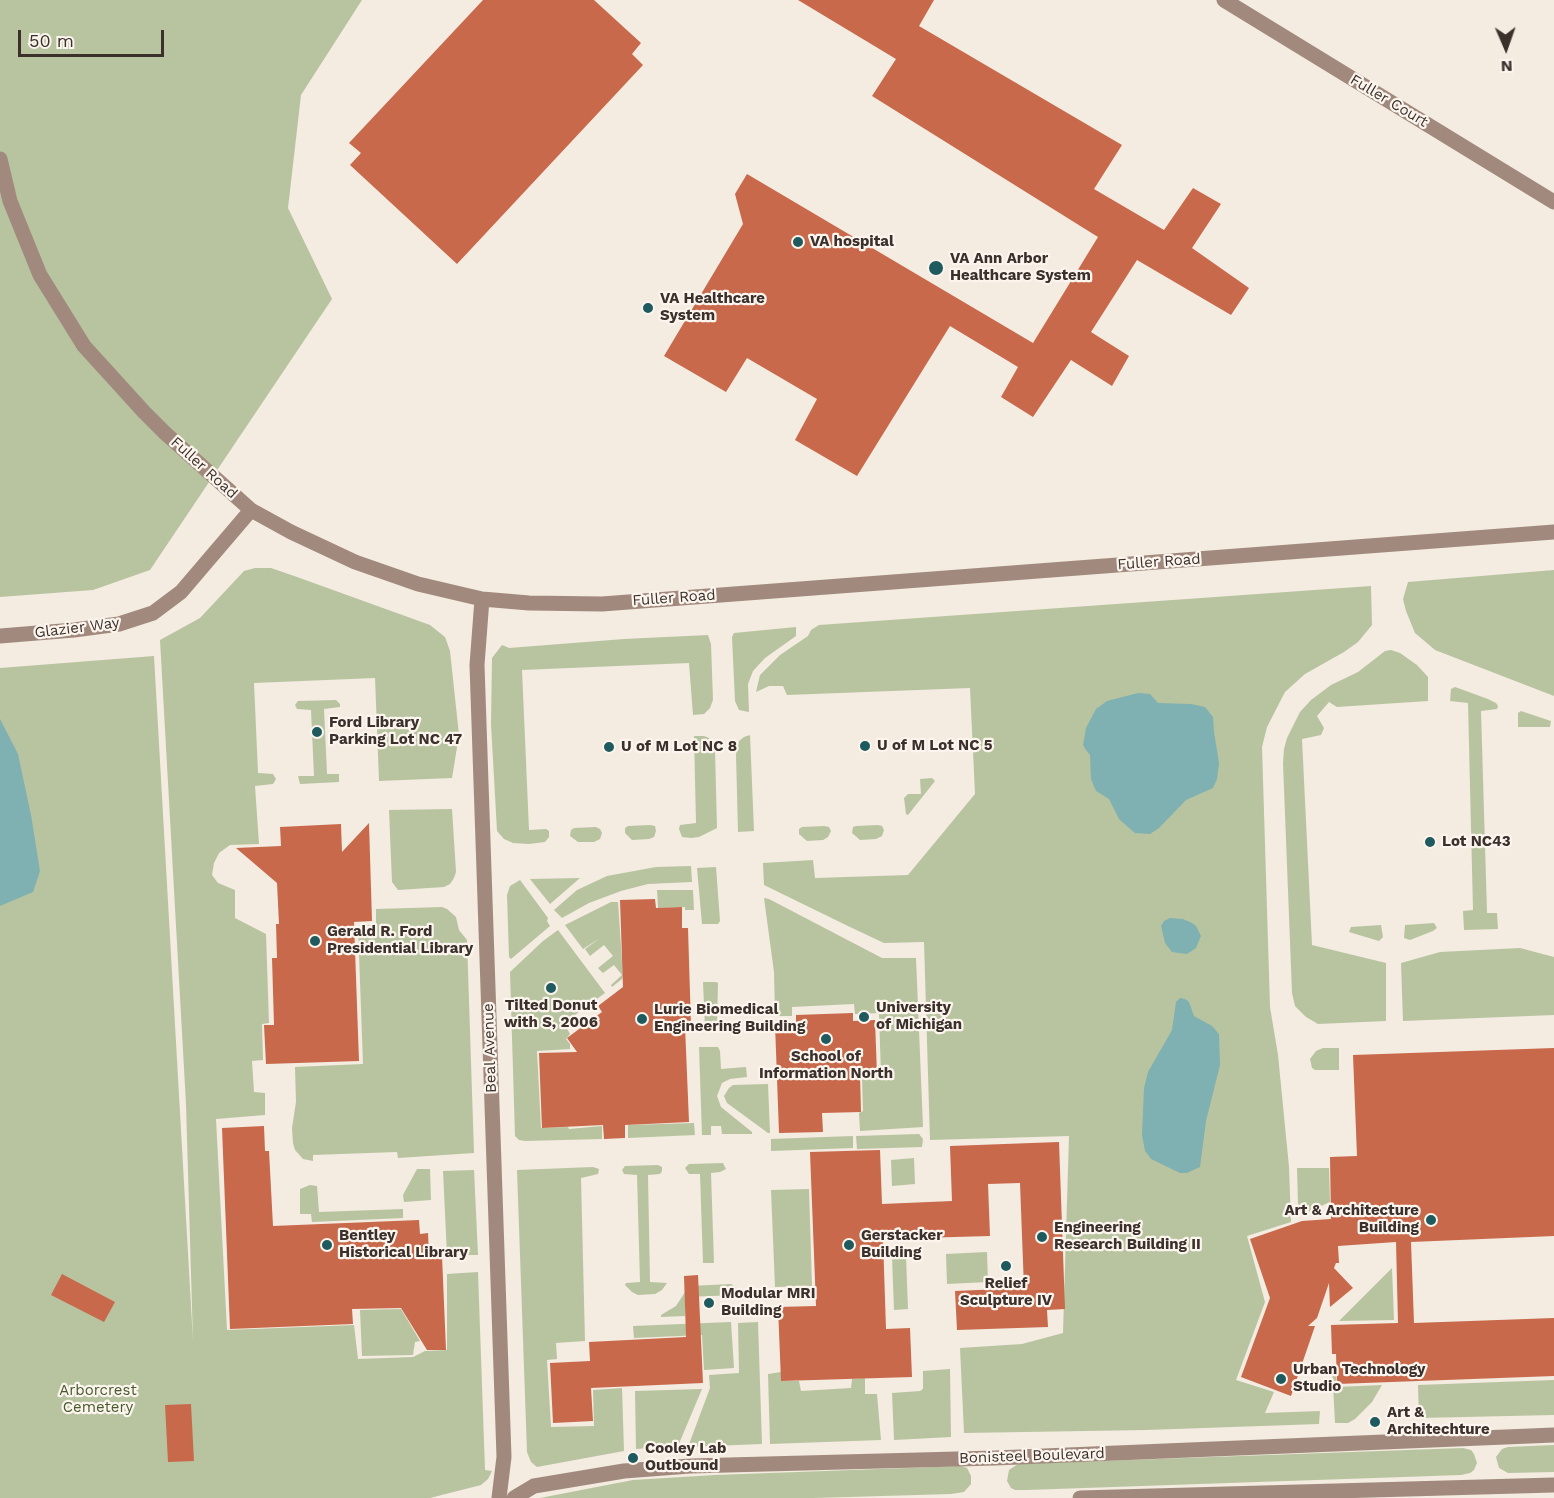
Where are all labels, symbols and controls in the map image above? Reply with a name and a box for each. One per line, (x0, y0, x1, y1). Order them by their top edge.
scale bar (21, 18, 166, 56)
north arrow (1476, 18, 1536, 78)
text: 50 m (29, 30, 74, 51)
text: N (1500, 57, 1513, 76)
street label: Fuller Court (1347, 71, 1431, 131)
place label: VA hospital (810, 233, 894, 251)
marker: VA hospital (791, 235, 805, 249)
place label: VA Ann Arbor Healthcare System (950, 250, 1091, 285)
marker: VA Ann Arbor Healthcare System (927, 259, 945, 277)
place label: VA Healthcare System (660, 290, 765, 325)
marker: VA Healthcare System (641, 301, 655, 315)
street label: Fuller Road (167, 433, 241, 503)
street label: Fuller Road (1117, 550, 1201, 574)
street label: Fuller Road (632, 586, 716, 610)
street label: Glazier Way (34, 614, 120, 642)
place label: Ford Library Parking Lot NC 47 (329, 714, 462, 749)
marker: Ford Library Parking Lot NC 47 (310, 725, 324, 739)
place label: U of M Lot NC 5 (877, 737, 992, 755)
place label: U of M Lot NC 8 (621, 738, 737, 756)
marker: U of M Lot NC 5 (858, 739, 872, 753)
marker: U of M Lot NC 8 (602, 740, 616, 754)
place label: Lot NC43 (1442, 833, 1511, 851)
marker: Lot NC43 (1423, 835, 1437, 849)
place label: Gerald R. Ford Presidential Library (327, 923, 473, 958)
marker: Gerald R. Ford Presidential Library (308, 934, 322, 948)
marker: Tilted Donut with S, 2006 (544, 981, 558, 995)
place label: Tilted Donut with S, 2006 (504, 997, 598, 1032)
place label: University of Michigan (876, 999, 962, 1034)
place label: Lurie Biomedical Engineering Building (654, 1001, 805, 1036)
street label: Beal Avenue (479, 1003, 501, 1093)
marker: University of Michigan (857, 1010, 871, 1024)
marker: Lurie Biomedical Engineering Building (635, 1012, 649, 1026)
marker: School of Information North (819, 1032, 833, 1046)
place label: School of Information North (759, 1048, 893, 1083)
place label: Art & Architecture Building (1284, 1202, 1419, 1237)
marker: Art & Architecture Building (1424, 1213, 1438, 1227)
place label: Engineering Research Building II (1054, 1219, 1201, 1254)
place label: Bentley Historical Library (339, 1227, 468, 1262)
place label: Gerstacker Building (861, 1227, 943, 1262)
marker: Engineering Research Building II (1035, 1230, 1049, 1244)
marker: Bentley Historical Library (320, 1238, 334, 1252)
marker: Gerstacker Building (842, 1238, 856, 1252)
marker: Relief Sculpture IV (999, 1259, 1013, 1273)
place label: Relief Sculpture IV (960, 1275, 1052, 1310)
place label: Modular MRI Building (721, 1285, 815, 1320)
marker: Modular MRI Building (702, 1296, 716, 1310)
place label: Urban Technology Studio (1293, 1361, 1426, 1396)
marker: Urban Technology Studio (1274, 1372, 1288, 1386)
park label: Arborcrest Cemetery (59, 1382, 137, 1417)
place label: Art & Architechture (1387, 1404, 1490, 1439)
marker: Art & Architechture (1368, 1415, 1382, 1429)
place label: Cooley Lab Outbound (645, 1440, 726, 1475)
street label: Bonisteel Boulevard (959, 1444, 1105, 1468)
marker: Cooley Lab Outbound (626, 1451, 640, 1465)

